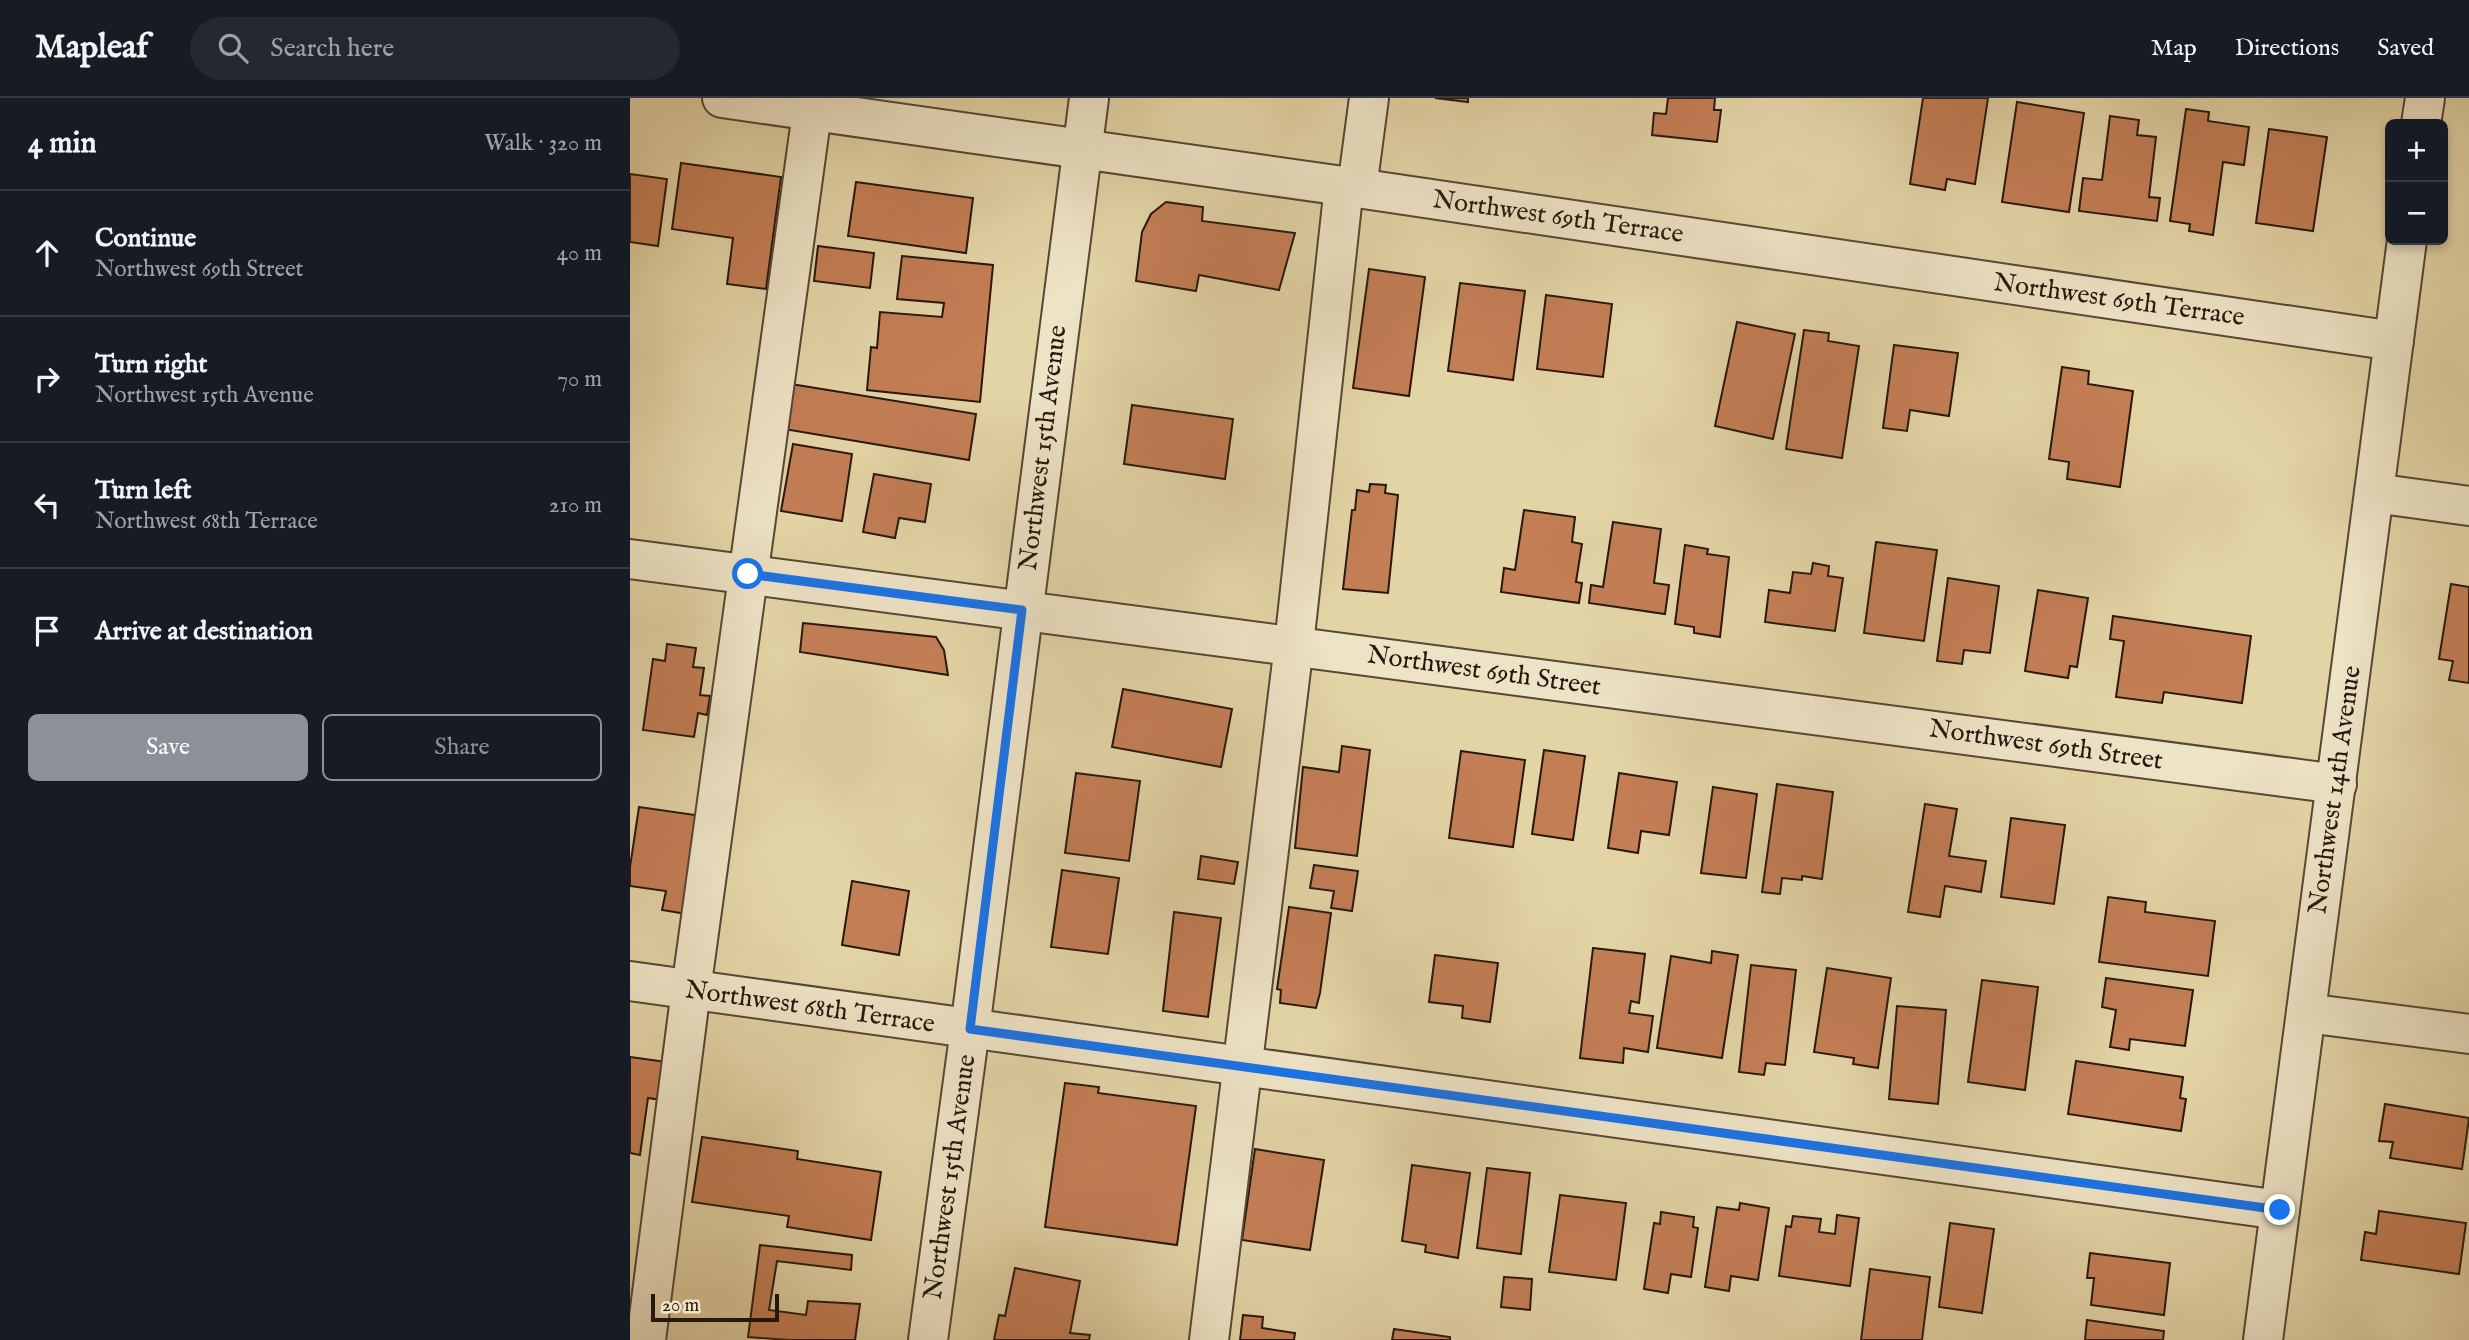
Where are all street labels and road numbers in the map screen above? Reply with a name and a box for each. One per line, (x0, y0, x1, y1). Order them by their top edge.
street label: Northwest 69th Terrace (1430, 183, 1686, 251)
street label: Northwest 69th Terrace (1991, 266, 2247, 334)
street label: Northwest 15th Avenue (1012, 323, 1074, 573)
street label: Northwest 69th Street (1365, 638, 1603, 704)
street label: Northwest 14th Avenue (2301, 664, 2369, 916)
street label: Northwest 69th Street (1927, 712, 2165, 778)
street label: Northwest 68th Terrace (683, 973, 937, 1041)
street label: Northwest 15th Avenue (916, 1052, 984, 1302)

